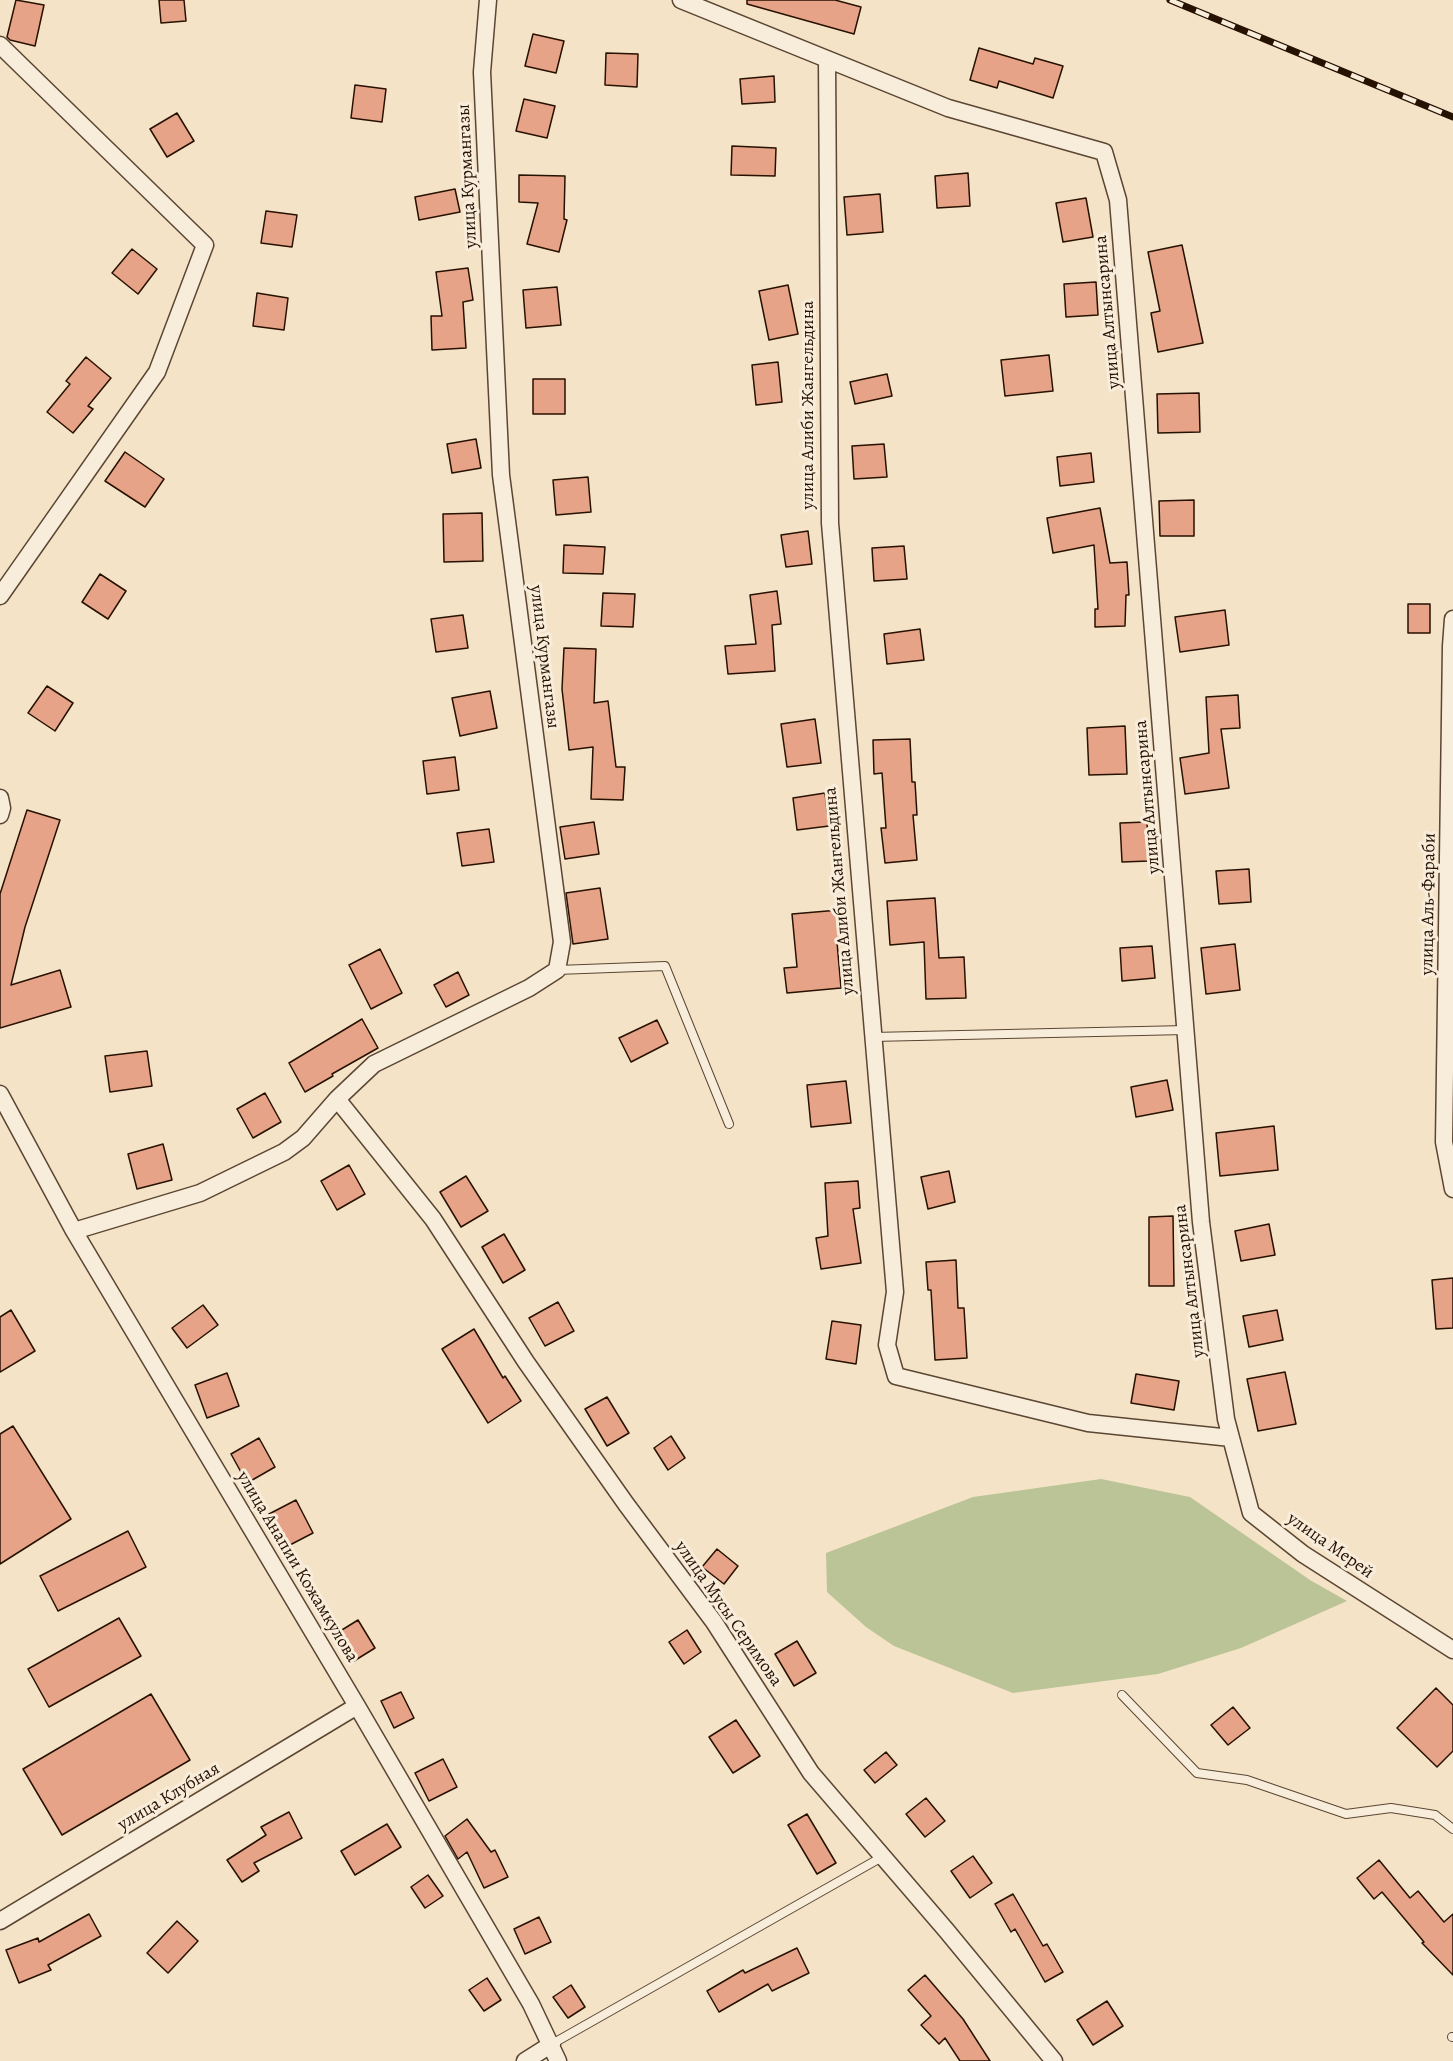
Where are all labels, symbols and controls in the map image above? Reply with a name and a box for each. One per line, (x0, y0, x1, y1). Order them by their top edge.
street label: улица Курмангазы (453, 103, 483, 249)
street label: улица Алтынсарина (1091, 234, 1125, 390)
street label: улица Алиби Жангельдина (798, 301, 820, 509)
street label: улица Курмангазы (524, 584, 564, 730)
street label: улица Алтынсарина (1131, 719, 1165, 875)
street label: улица Алиби Жангельдина (820, 786, 860, 996)
street label: улица Аль-Фараби (1417, 833, 1441, 975)
street label: улица Алтынсарина (1170, 1203, 1210, 1359)
street label: улица Анапии Кожамкулова (231, 1468, 363, 1666)
street label: улица Мерей (1283, 1508, 1377, 1584)
street label: улица Мусы Серимова (670, 1537, 786, 1691)
street label: улица Клубная (114, 1758, 224, 1836)

